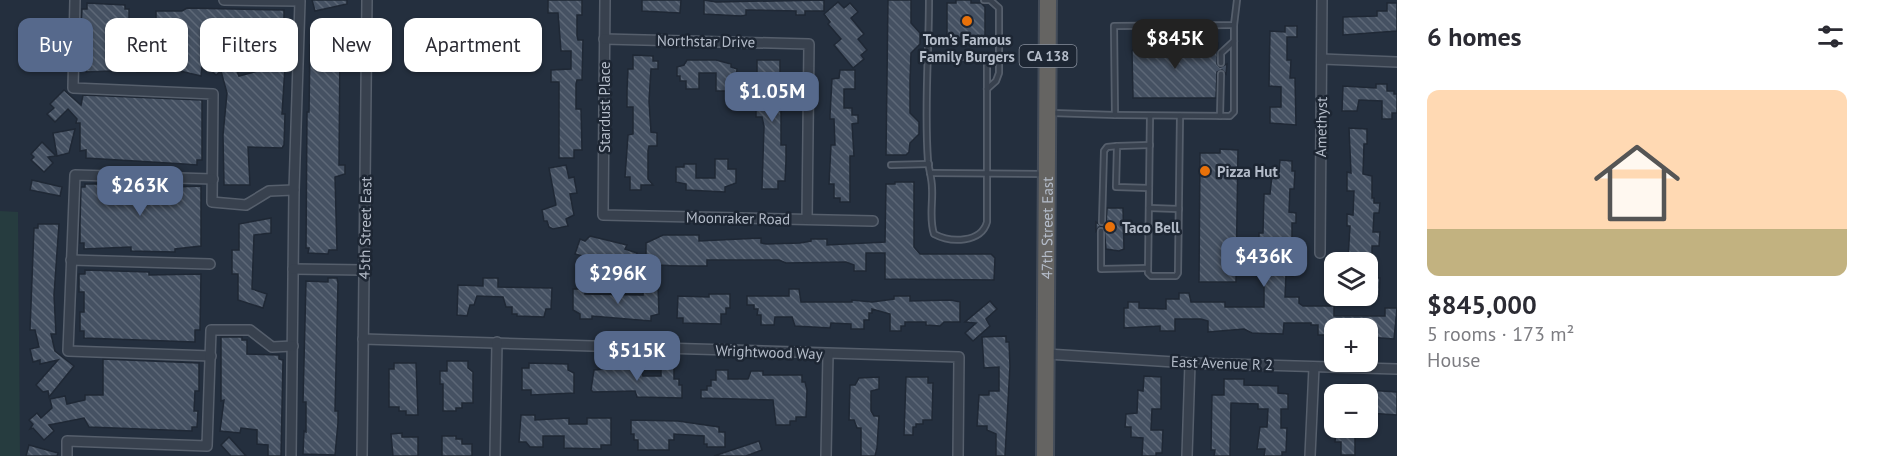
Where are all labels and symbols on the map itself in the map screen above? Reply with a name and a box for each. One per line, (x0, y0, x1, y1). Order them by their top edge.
marker: Tom’s Famous Family Burgers (960, 14, 974, 28)
pin: $845K (1133, 19, 1217, 70)
place label: Tom’s Famous Family Burgers (919, 30, 1015, 66)
street label: Northstar Drive (657, 31, 755, 51)
road number: CA 138 (1020, 45, 1076, 67)
street label: Stardust Place (595, 61, 614, 153)
pin: $1.05M (723, 72, 821, 123)
street label: Amethyst (1311, 97, 1331, 157)
place label: Pizza Hut (1217, 162, 1278, 181)
marker: Pizza Hut (1198, 164, 1212, 178)
pin: $263K (98, 166, 182, 217)
street label: 45th Street East (355, 176, 375, 280)
street label: 47th Street East (1037, 177, 1056, 279)
street label: Moonraker Road (686, 208, 790, 228)
place label: Taco Bell (1122, 218, 1180, 237)
marker: Taco Bell (1103, 220, 1117, 234)
pin: $436K (1222, 237, 1306, 288)
pin: $296K (576, 254, 660, 305)
pin: $515K (595, 331, 679, 382)
street label: Wrightwood Way (715, 341, 823, 363)
street label: East Avenue R 2 (1171, 352, 1273, 374)

